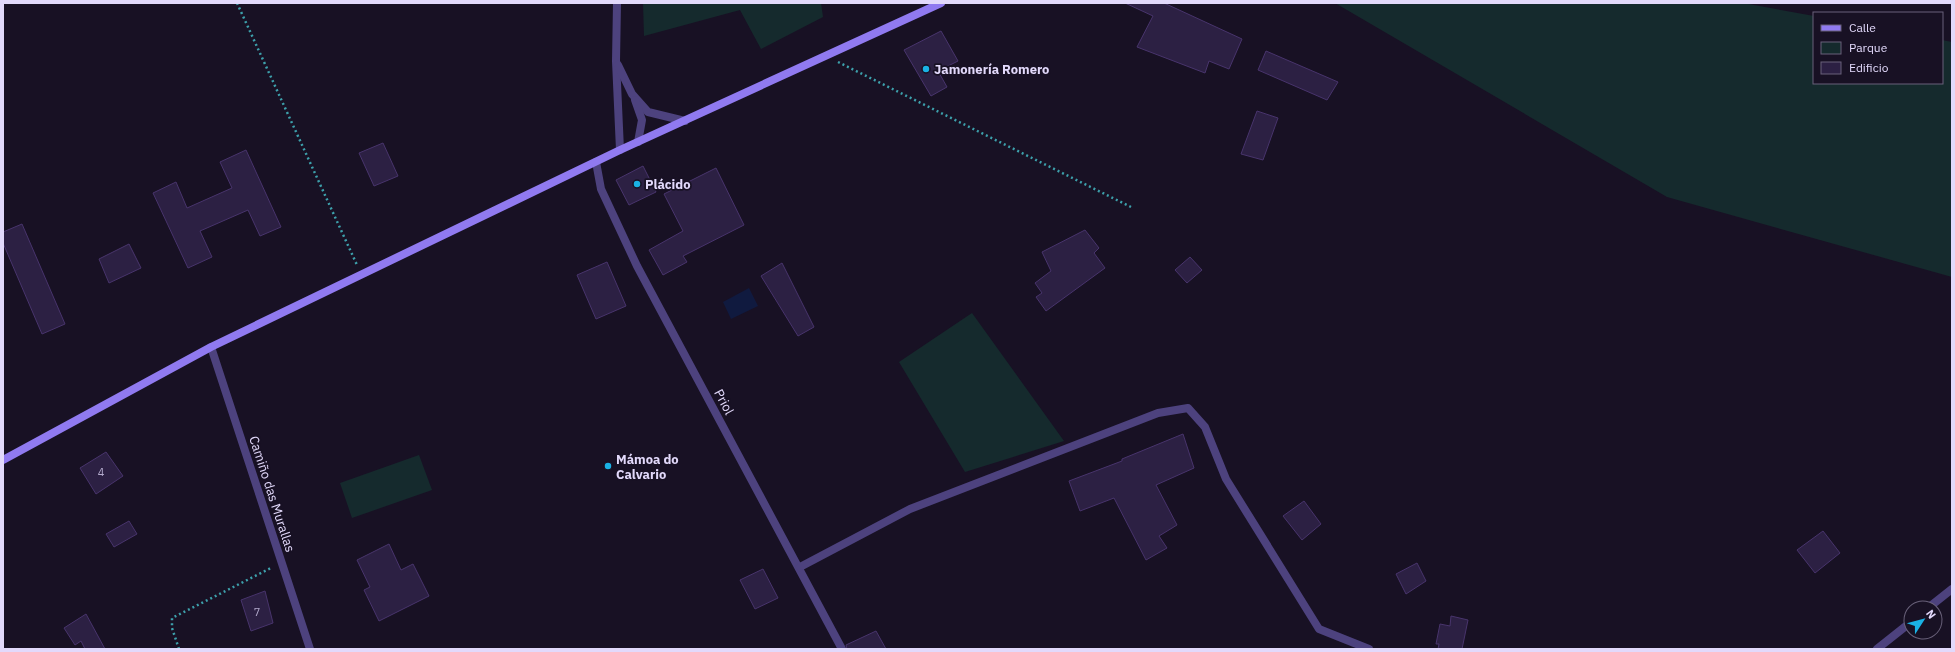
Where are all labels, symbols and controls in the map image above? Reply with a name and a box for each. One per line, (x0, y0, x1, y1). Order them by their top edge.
legend (1813, 12, 1943, 84)
text: Calle (1849, 20, 1876, 35)
text: Parque (1849, 40, 1888, 55)
text: Edificio (1849, 60, 1889, 75)
place label: Jamonería Romero (934, 61, 1049, 78)
marker: Jamonería Romero (921, 64, 931, 74)
place label: Plácido (645, 176, 691, 193)
marker: Plácido (632, 179, 642, 189)
street label: Priol (710, 386, 738, 418)
street label: Camiño das Murallas (245, 434, 299, 554)
place label: Mámoa do Calvario (616, 451, 679, 483)
marker: Mámoa do Calvario (603, 461, 613, 471)
house number: 4 (98, 465, 105, 479)
north arrow (1903, 600, 1943, 640)
house number: 7 (254, 605, 260, 619)
text: N (1923, 607, 1939, 621)

